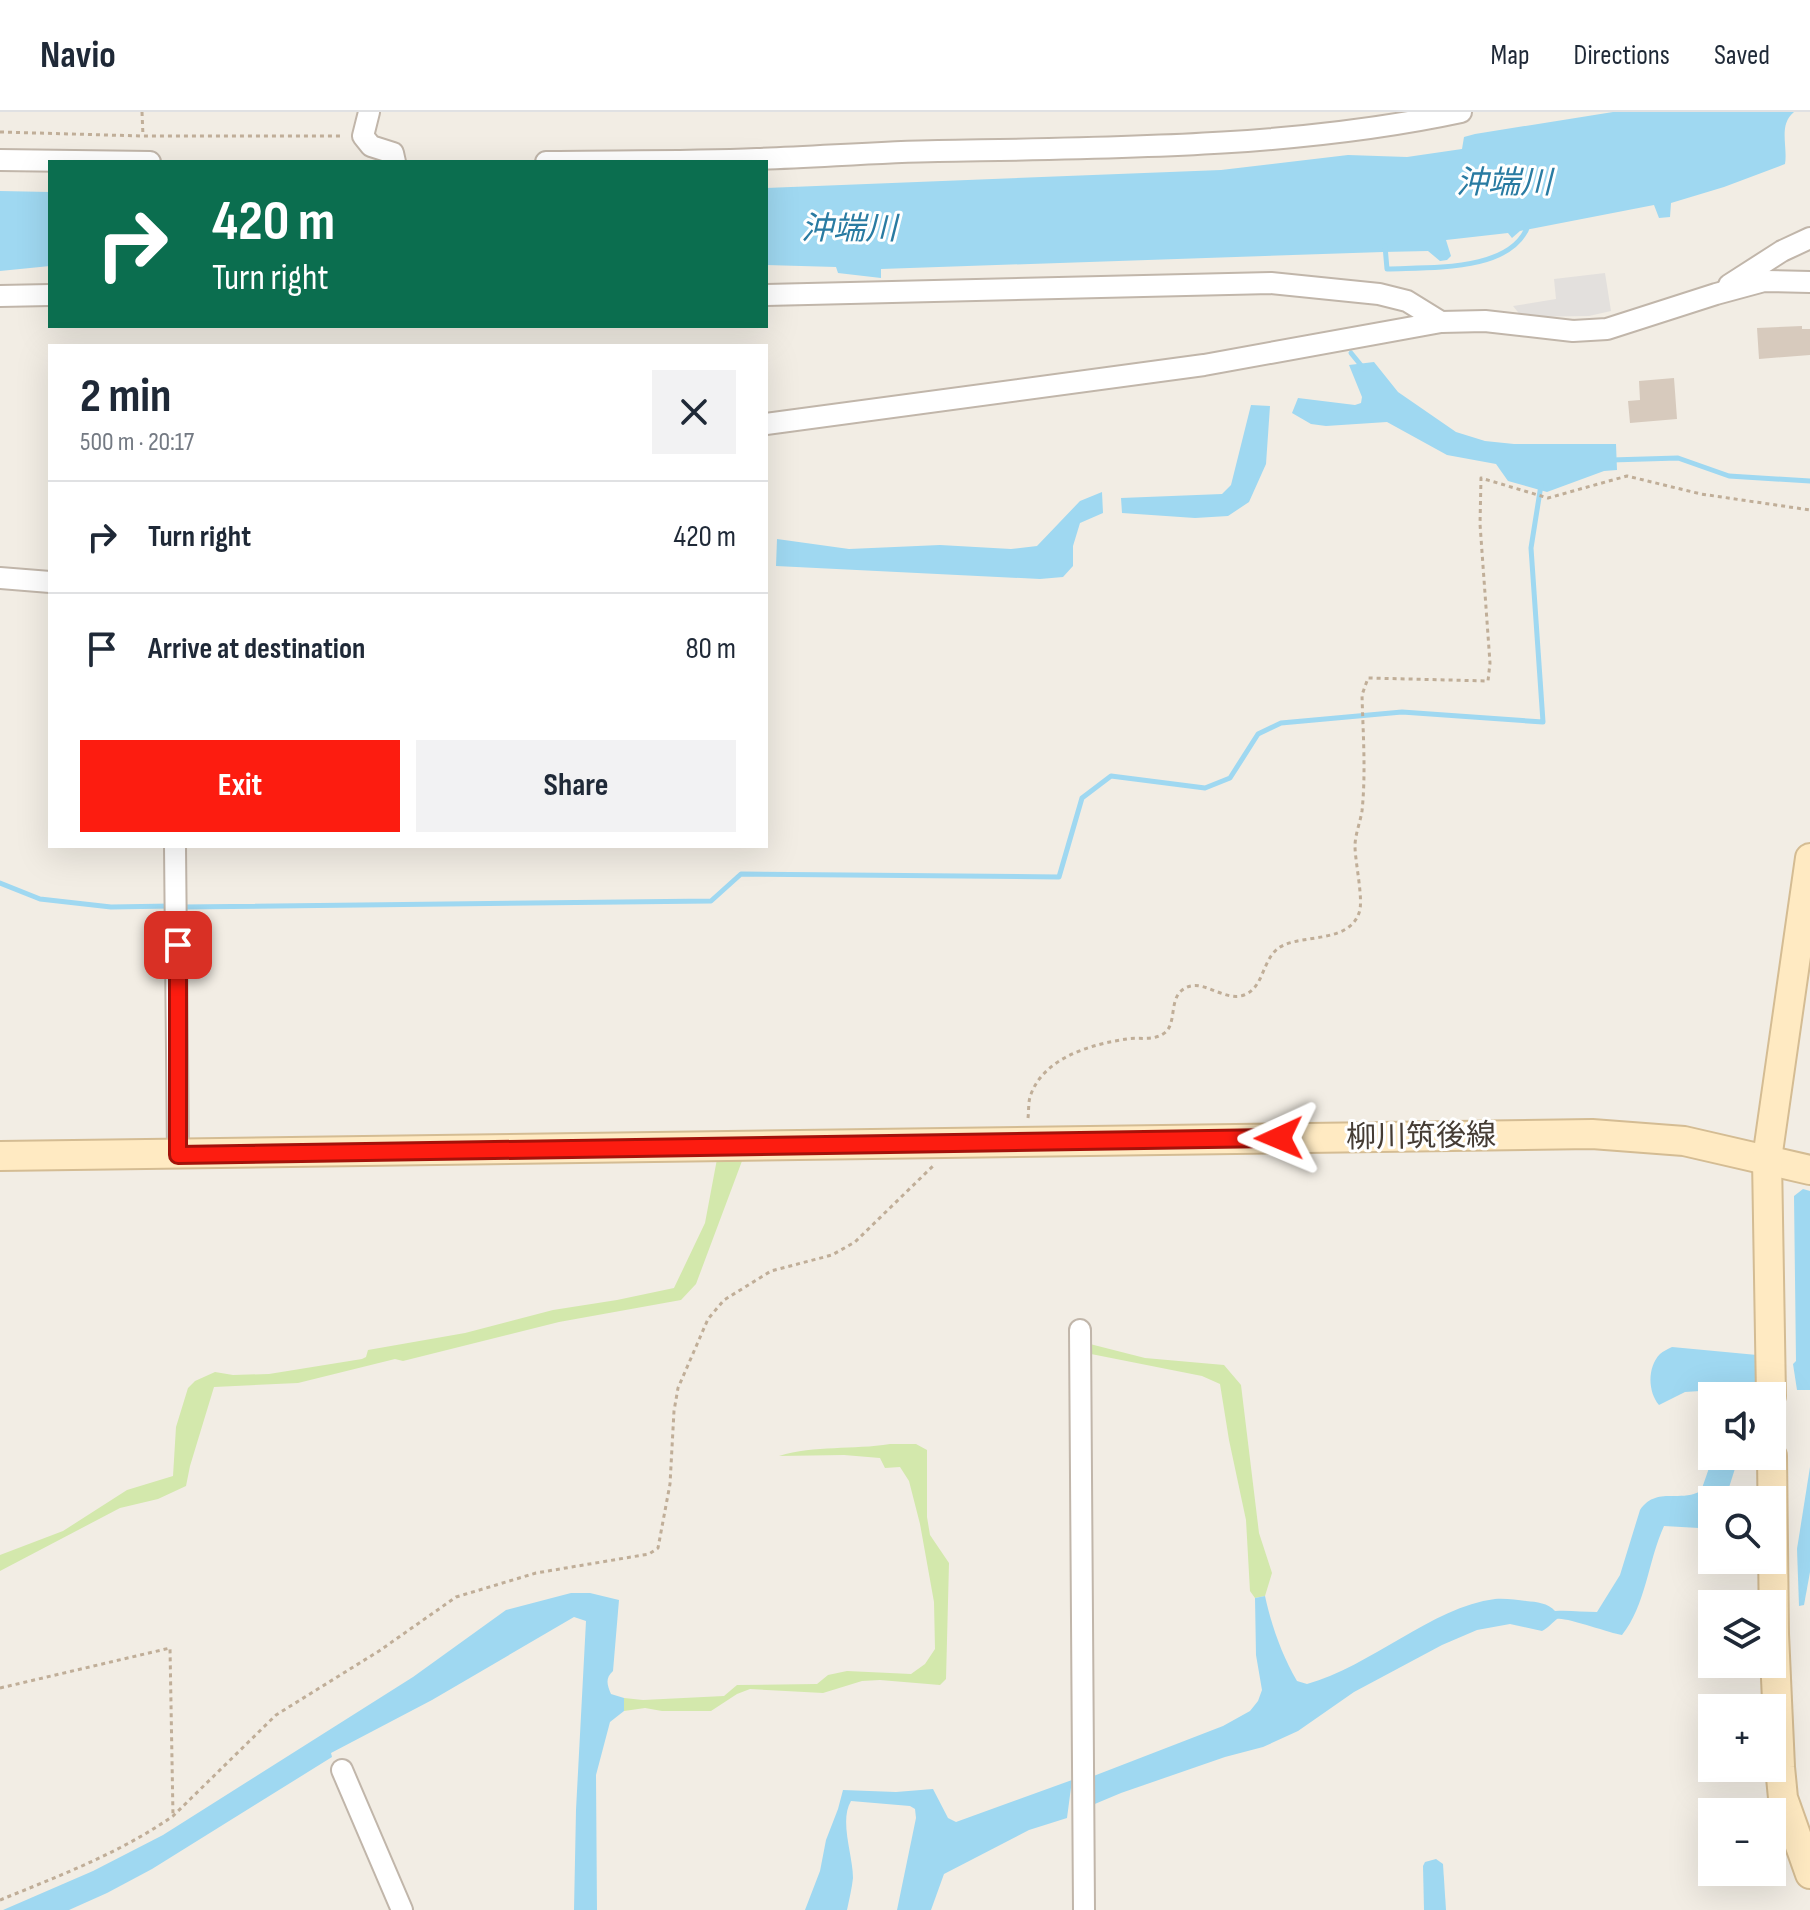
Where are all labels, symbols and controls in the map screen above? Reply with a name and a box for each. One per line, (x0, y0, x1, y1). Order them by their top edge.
text: Navio (40, 33, 116, 78)
text: Map (1491, 39, 1530, 72)
text: Directions (1574, 39, 1670, 72)
text: Saved (1714, 39, 1770, 72)
water label: 沖端川 (1456, 164, 1555, 203)
text: 420 m (212, 189, 335, 256)
icon: right (80, 192, 184, 296)
water label: 沖端川 (801, 210, 900, 249)
text: Turn right (212, 257, 329, 300)
text: 2 min (80, 368, 171, 425)
button: close (652, 370, 736, 454)
text: 500 m · 20:17 (80, 427, 194, 458)
icon: right (80, 515, 124, 559)
text: Turn right (148, 519, 251, 555)
text: 420 m (674, 519, 736, 555)
icon: arrive (80, 627, 124, 671)
text: Arrive at destination (148, 631, 365, 667)
text: 80 m (685, 631, 736, 667)
button: Exit (80, 740, 400, 832)
button: Share (416, 740, 736, 832)
pin (144, 911, 212, 979)
icon: arrive (156, 923, 200, 967)
position arrow (1237, 1096, 1321, 1180)
street label: 柳川筑後線 (1346, 1118, 1496, 1156)
map controls (1698, 1382, 1786, 1886)
button: sound (1698, 1382, 1786, 1470)
button: search (1698, 1486, 1786, 1574)
button: layers (1698, 1590, 1786, 1678)
button: + (1698, 1694, 1786, 1782)
button: − (1698, 1798, 1786, 1886)

